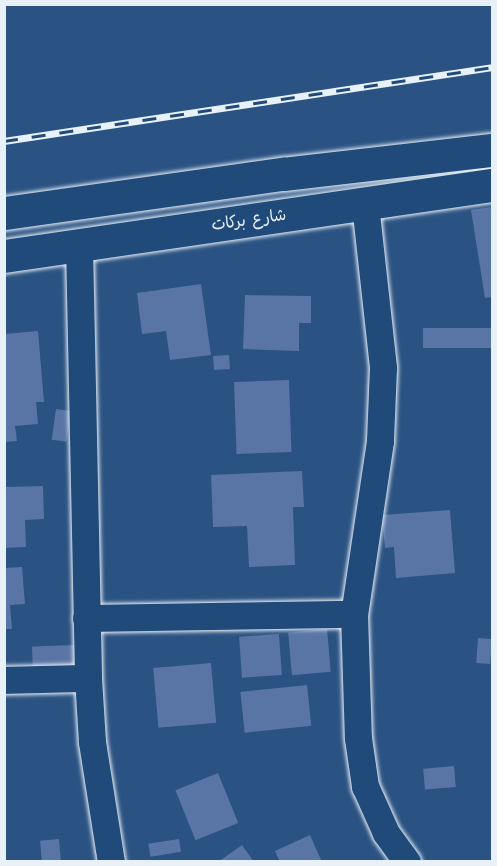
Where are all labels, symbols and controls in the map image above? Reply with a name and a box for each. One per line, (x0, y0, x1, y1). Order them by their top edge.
street label: شارع بركات (210, 206, 288, 236)

